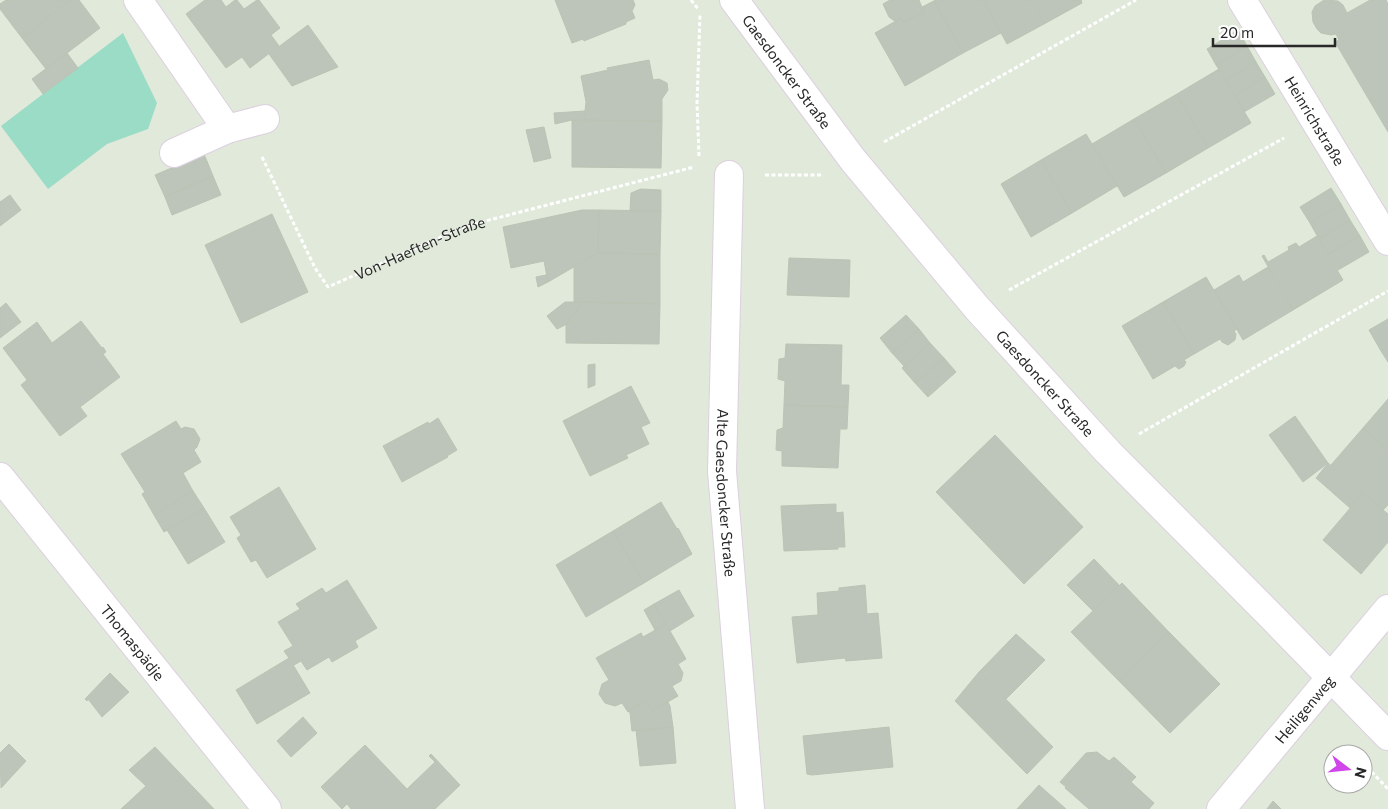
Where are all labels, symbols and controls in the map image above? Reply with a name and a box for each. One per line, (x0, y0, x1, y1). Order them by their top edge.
street label: Gaesdoncker Straße (739, 11, 835, 132)
scale bar (1213, 15, 1336, 47)
text: 20 m (1220, 23, 1254, 41)
street label: Heinrichstraße (1281, 73, 1349, 169)
street label: Von-Haeften-Straße (352, 212, 487, 283)
street label: Gaesdoncker Straße (992, 326, 1098, 440)
street label: Alte Gaesdoncker Straße (713, 409, 740, 578)
street label: Thomaspädje (97, 601, 169, 684)
street label: Heiligenweg (1271, 672, 1338, 747)
north arrow (1323, 744, 1373, 794)
text: N (1351, 765, 1371, 780)

